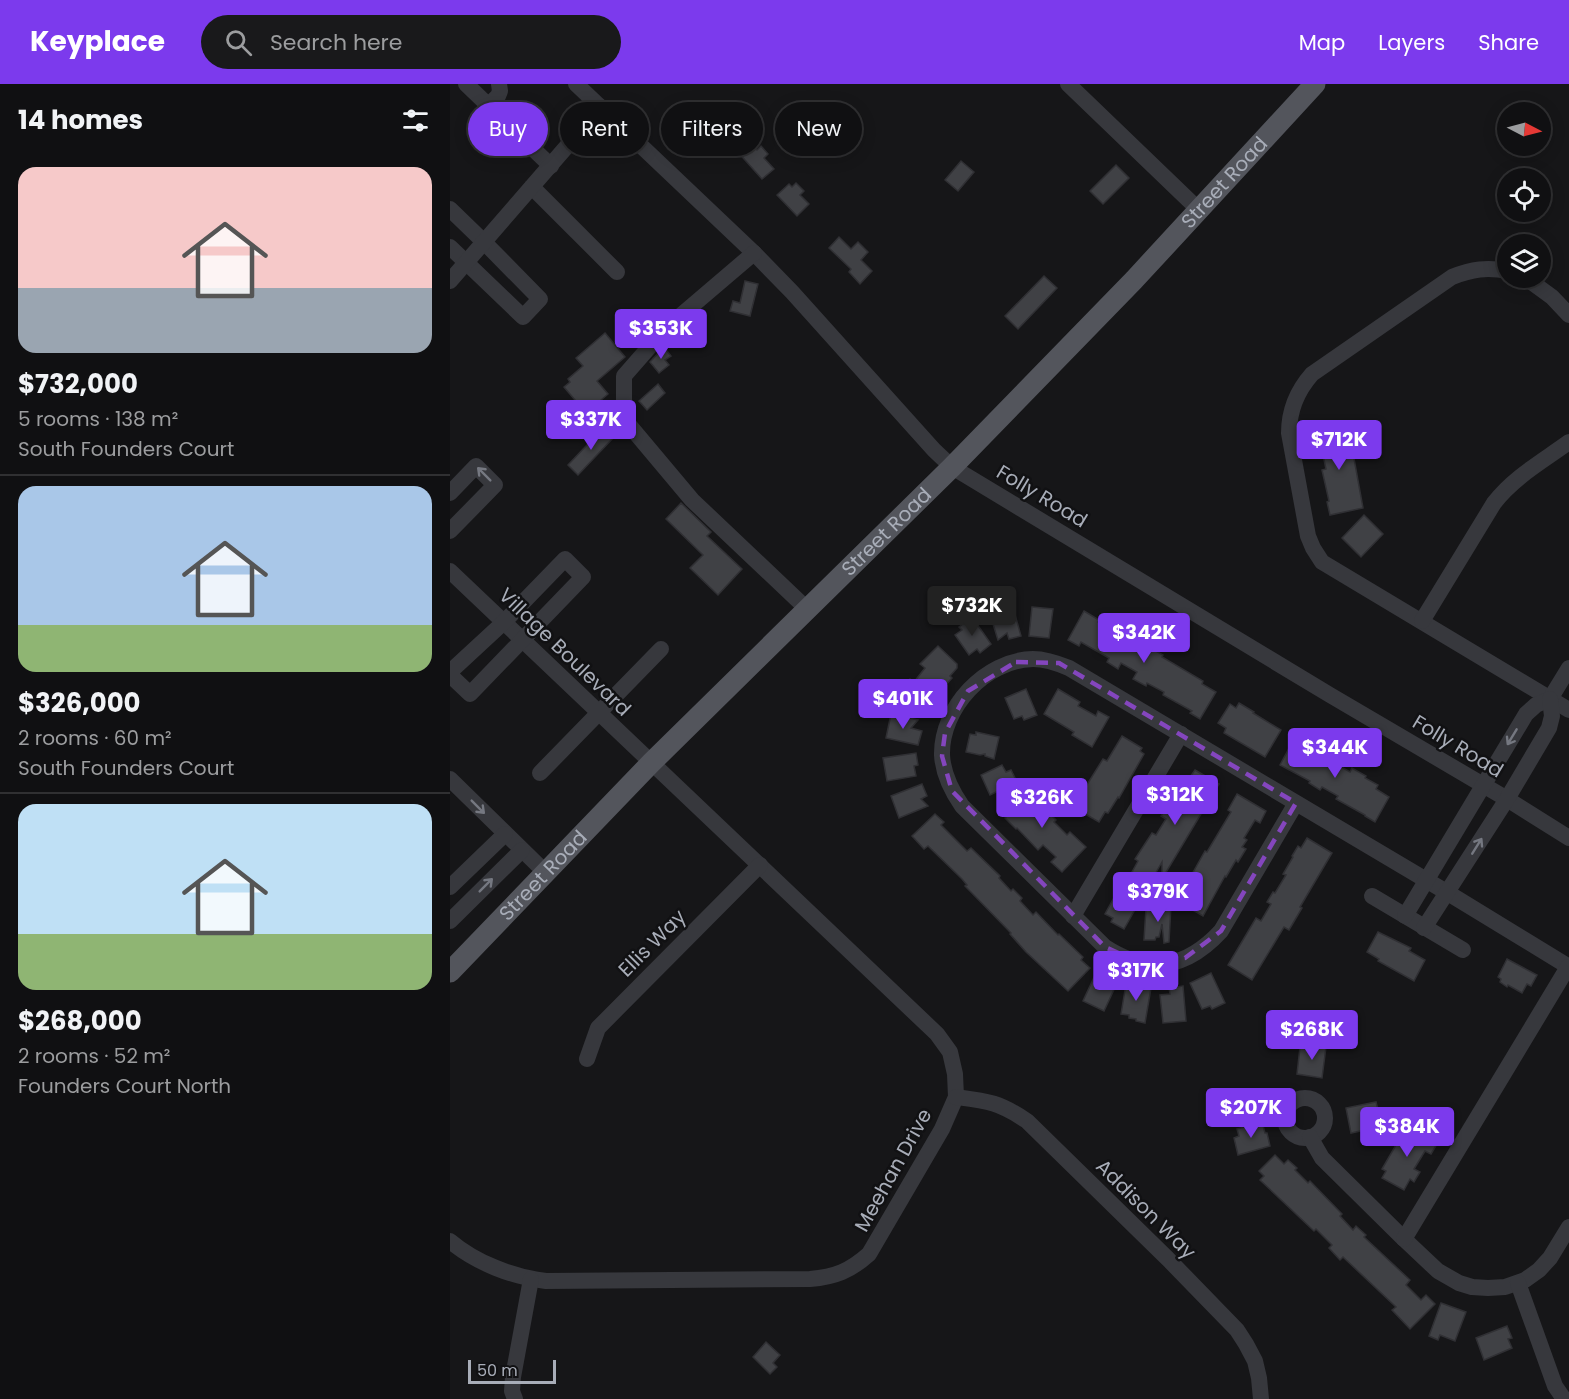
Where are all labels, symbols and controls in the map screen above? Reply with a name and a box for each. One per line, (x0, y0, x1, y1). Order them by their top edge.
search box (201, 15, 621, 69)
text: Keyplace (30, 22, 165, 61)
icon: search (222, 26, 255, 59)
text: Search here (270, 27, 402, 58)
text: Map (1299, 28, 1345, 57)
text: Layers (1378, 28, 1445, 57)
text: Share (1478, 28, 1539, 57)
text: 14 homes (18, 102, 143, 138)
chip: Buy (468, 102, 548, 156)
chip: Rent (560, 102, 649, 156)
chip: Filters (661, 102, 763, 156)
chip: New (775, 102, 862, 156)
north arrow (1497, 102, 1551, 156)
map controls (1497, 102, 1551, 288)
icon: filters (399, 104, 432, 137)
street label: Street Road (1175, 130, 1274, 234)
button: locate (1497, 168, 1551, 222)
icon: home (171, 206, 279, 314)
button: layers (1497, 234, 1551, 288)
pin: $353K (619, 309, 703, 360)
text: $353K (629, 314, 693, 342)
text: $732,000 (18, 366, 138, 402)
pin: $337K (549, 400, 633, 451)
text: 5 rooms · 138 m² (18, 405, 178, 433)
text: $337K (560, 405, 622, 433)
pin: $712K (1297, 420, 1381, 471)
text: $712K (1311, 425, 1367, 453)
text: South Founders Court (18, 435, 234, 463)
street label: Folly Road (991, 458, 1093, 534)
one-way arrow (477, 467, 492, 482)
street label: Street Road (835, 481, 937, 582)
icon: home (171, 525, 279, 633)
street label: Village Boulevard (493, 582, 637, 722)
pin: $732K (930, 586, 1014, 637)
text: $732K (941, 591, 1003, 619)
pin: $342K (1102, 613, 1186, 664)
text: $342K (1112, 618, 1176, 646)
pin: $401K (861, 679, 945, 730)
text: $401K (872, 684, 934, 712)
text: $326,000 (18, 685, 141, 721)
street label: Folly Road (1407, 708, 1509, 784)
text: 2 rooms · 60 m² (18, 724, 172, 752)
pin: $344K (1293, 728, 1377, 779)
one-way arrow (1505, 728, 1517, 745)
text: $344K (1302, 733, 1368, 761)
text: South Founders Court (18, 754, 234, 782)
pin: $312K (1133, 775, 1217, 826)
pin: $326K (1000, 778, 1084, 829)
text: $312K (1146, 780, 1204, 808)
text: $326K (1010, 783, 1074, 811)
one-way arrow (470, 799, 485, 814)
street label: Street Road (493, 824, 593, 927)
one-way arrow (1472, 838, 1484, 855)
icon: home (171, 843, 279, 951)
pin: $379K (1116, 872, 1200, 923)
text: $379K (1127, 877, 1189, 905)
one-way arrow (478, 878, 493, 893)
street label: Ellis Way (612, 903, 692, 983)
pin: $317K (1094, 951, 1178, 1002)
text: $317K (1107, 956, 1165, 984)
text: $268,000 (18, 1003, 142, 1039)
pin: $268K (1270, 1010, 1354, 1061)
text: $268K (1280, 1015, 1344, 1043)
text: 2 rooms · 52 m² (18, 1042, 170, 1070)
text: Founders Court North (18, 1072, 231, 1100)
pin: $207K (1209, 1088, 1293, 1139)
text: $207K (1220, 1093, 1282, 1121)
street label: Meehan Drive (848, 1103, 938, 1237)
pin: $384K (1365, 1107, 1449, 1158)
text: $384K (1374, 1112, 1440, 1140)
street label: Addison Way (1090, 1153, 1202, 1265)
scale bar (468, 1357, 556, 1384)
text: 50 m (477, 1359, 518, 1382)

